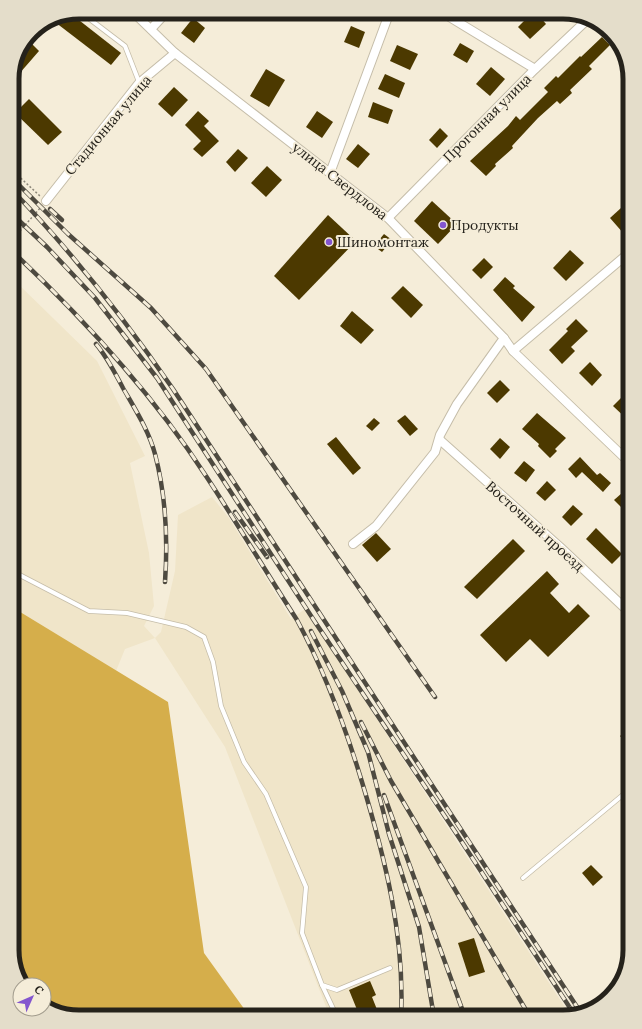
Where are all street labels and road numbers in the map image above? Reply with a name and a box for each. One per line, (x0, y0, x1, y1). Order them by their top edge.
street label: Прогонная улица (439, 70, 535, 166)
street label: Стадионная улица (61, 71, 155, 179)
street label: улица Свердлова (289, 138, 391, 224)
street label: Восточный проезд (482, 477, 588, 575)

